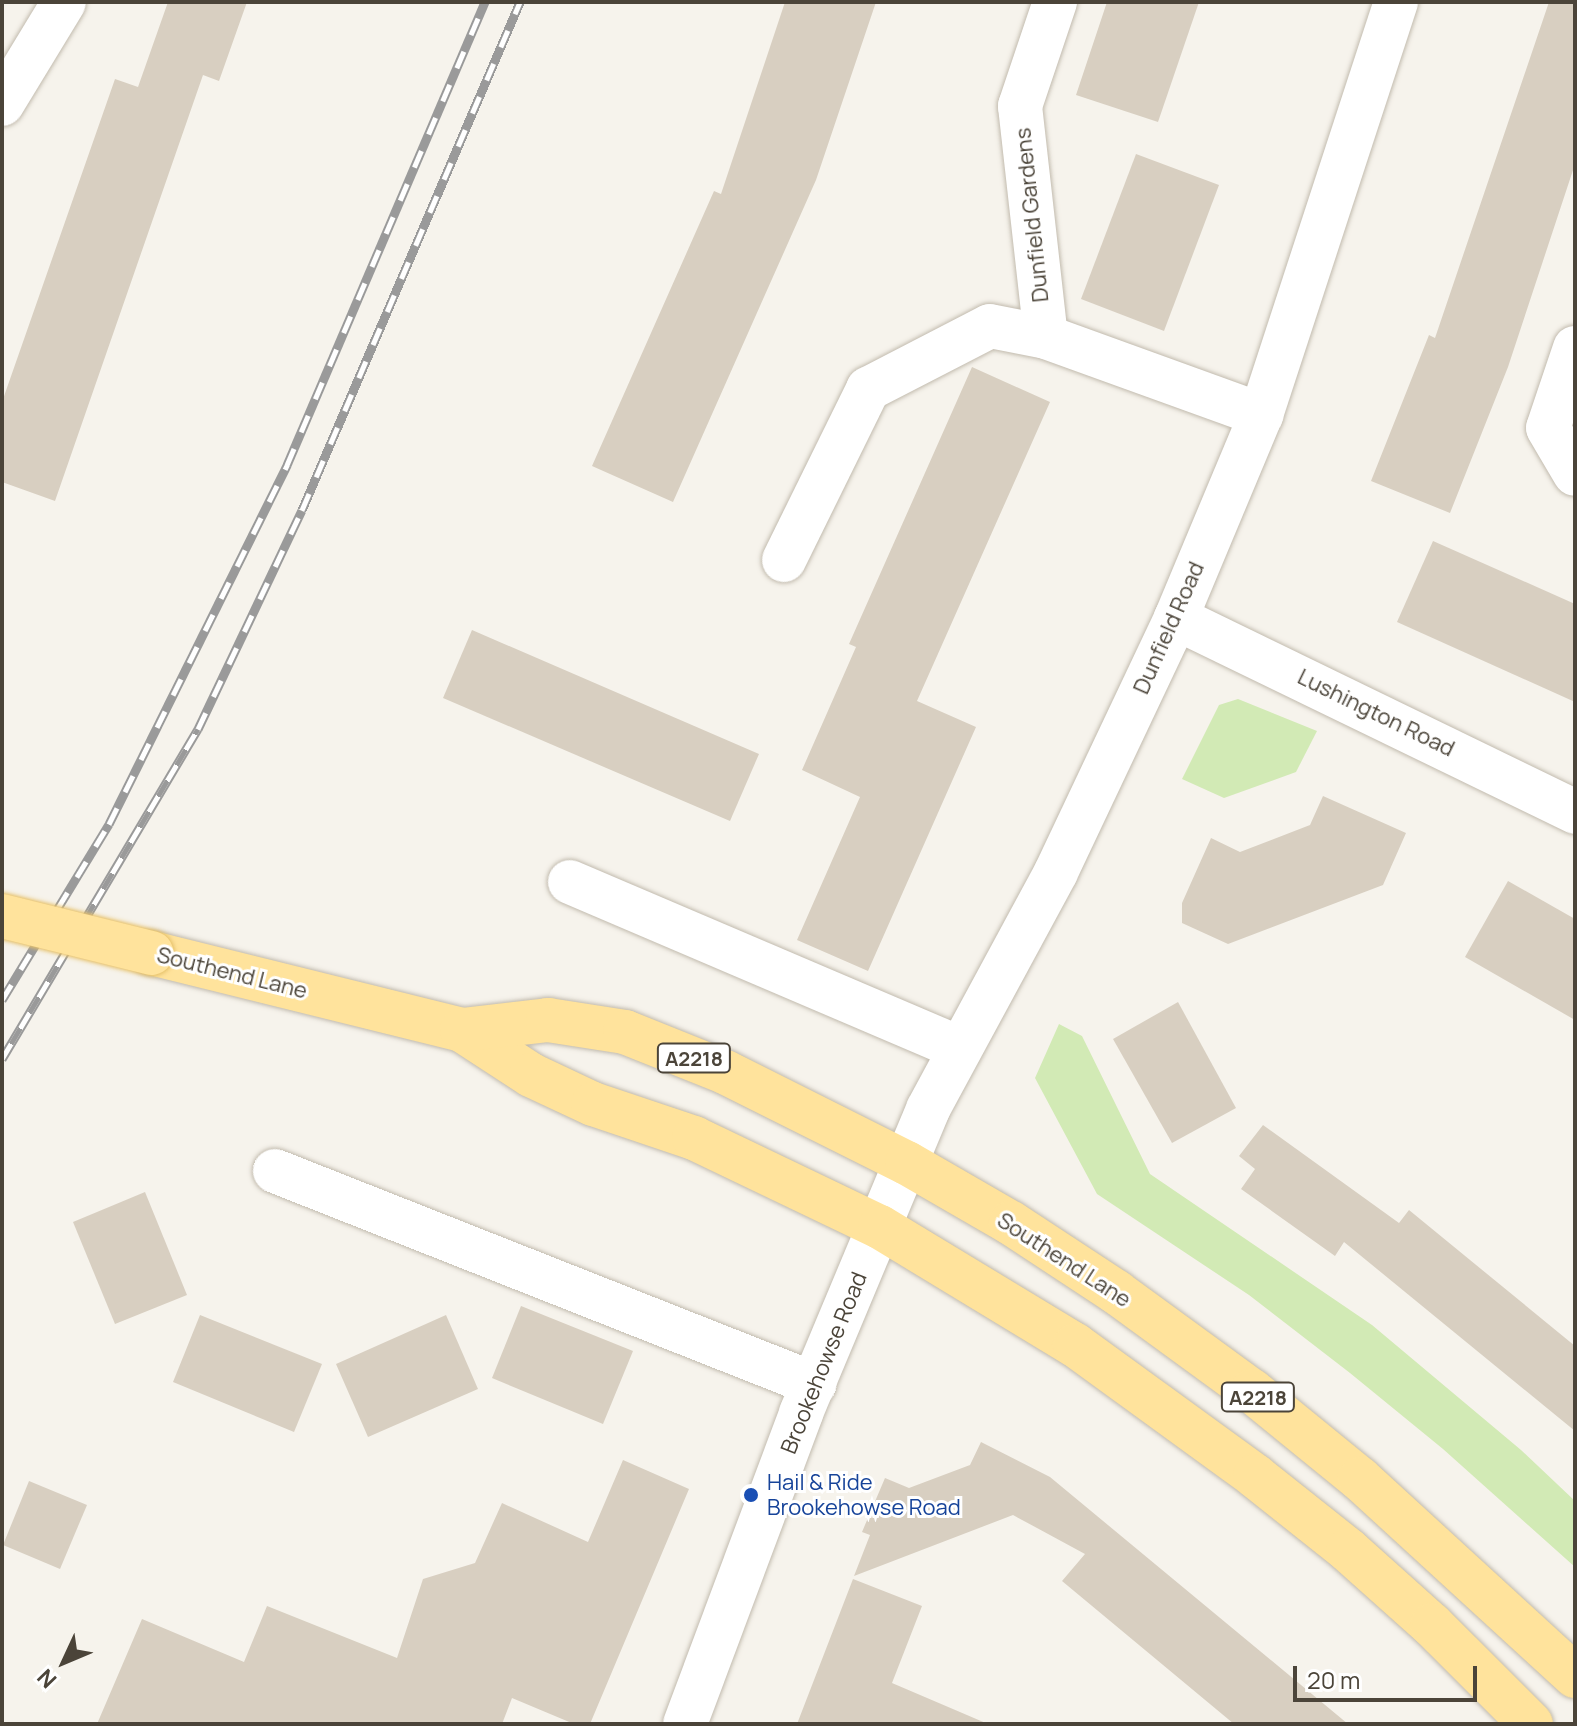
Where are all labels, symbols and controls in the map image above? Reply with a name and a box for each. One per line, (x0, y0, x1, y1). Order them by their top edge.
street label: Dunfield Gardens (1010, 126, 1054, 304)
street label: Dunfield Road (1128, 558, 1210, 698)
street label: Lushington Road (1293, 664, 1459, 762)
street label: Southend Lane (154, 942, 310, 1004)
road number: A2218 (656, 1042, 732, 1074)
street label: Southend Lane (992, 1207, 1136, 1313)
street label: Brookehowse Road (775, 1268, 873, 1458)
road number: A2218 (1220, 1381, 1296, 1413)
place label: Hail & Ride Brookehowse Road (767, 1469, 961, 1520)
marker: Hail & Ride Brookehowse Road (742, 1486, 760, 1504)
north arrow (24, 1622, 104, 1702)
scale bar (1297, 1650, 1481, 1700)
text: N (30, 1663, 63, 1695)
text: 20 m (1307, 1663, 1360, 1696)

